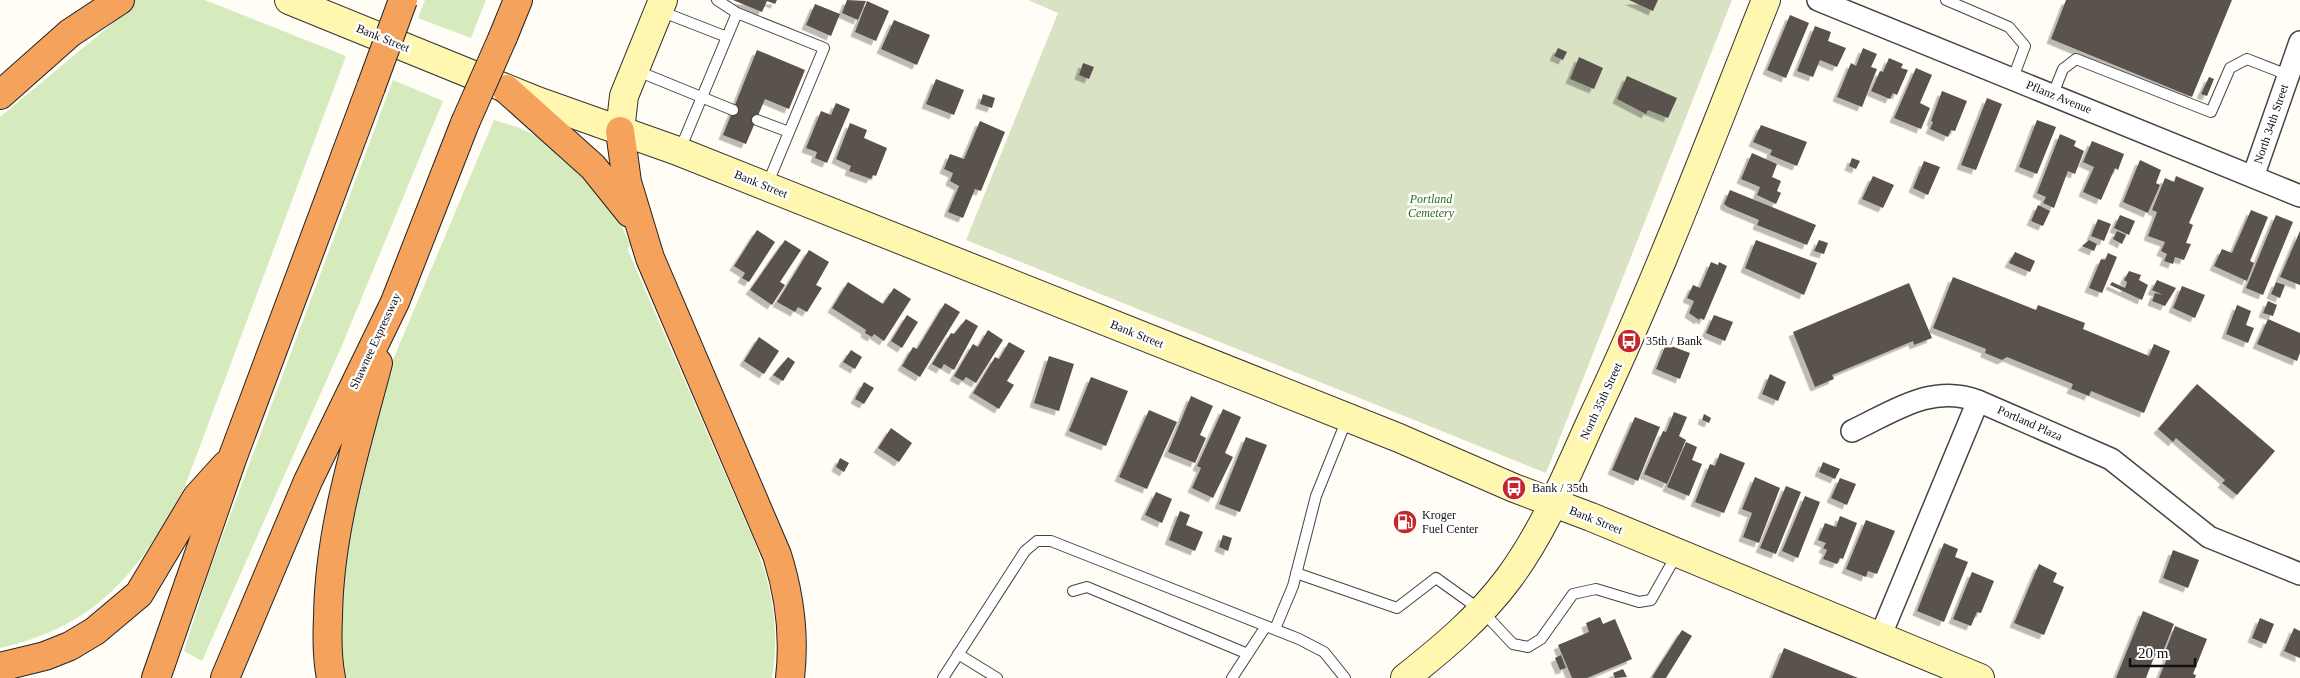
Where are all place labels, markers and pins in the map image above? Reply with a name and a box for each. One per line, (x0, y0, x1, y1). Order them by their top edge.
bus stop icon: 35th / Bank (1616, 328, 1642, 354)
place label: 35th / Bank (1646, 334, 1702, 348)
bus stop icon: Bank / 35th (1501, 475, 1527, 501)
place label: Bank / 35th (1532, 481, 1588, 495)
place label: Kroger Fuel Center (1422, 508, 1478, 536)
fuel station icon: Kroger Fuel Center (1392, 509, 1418, 535)

